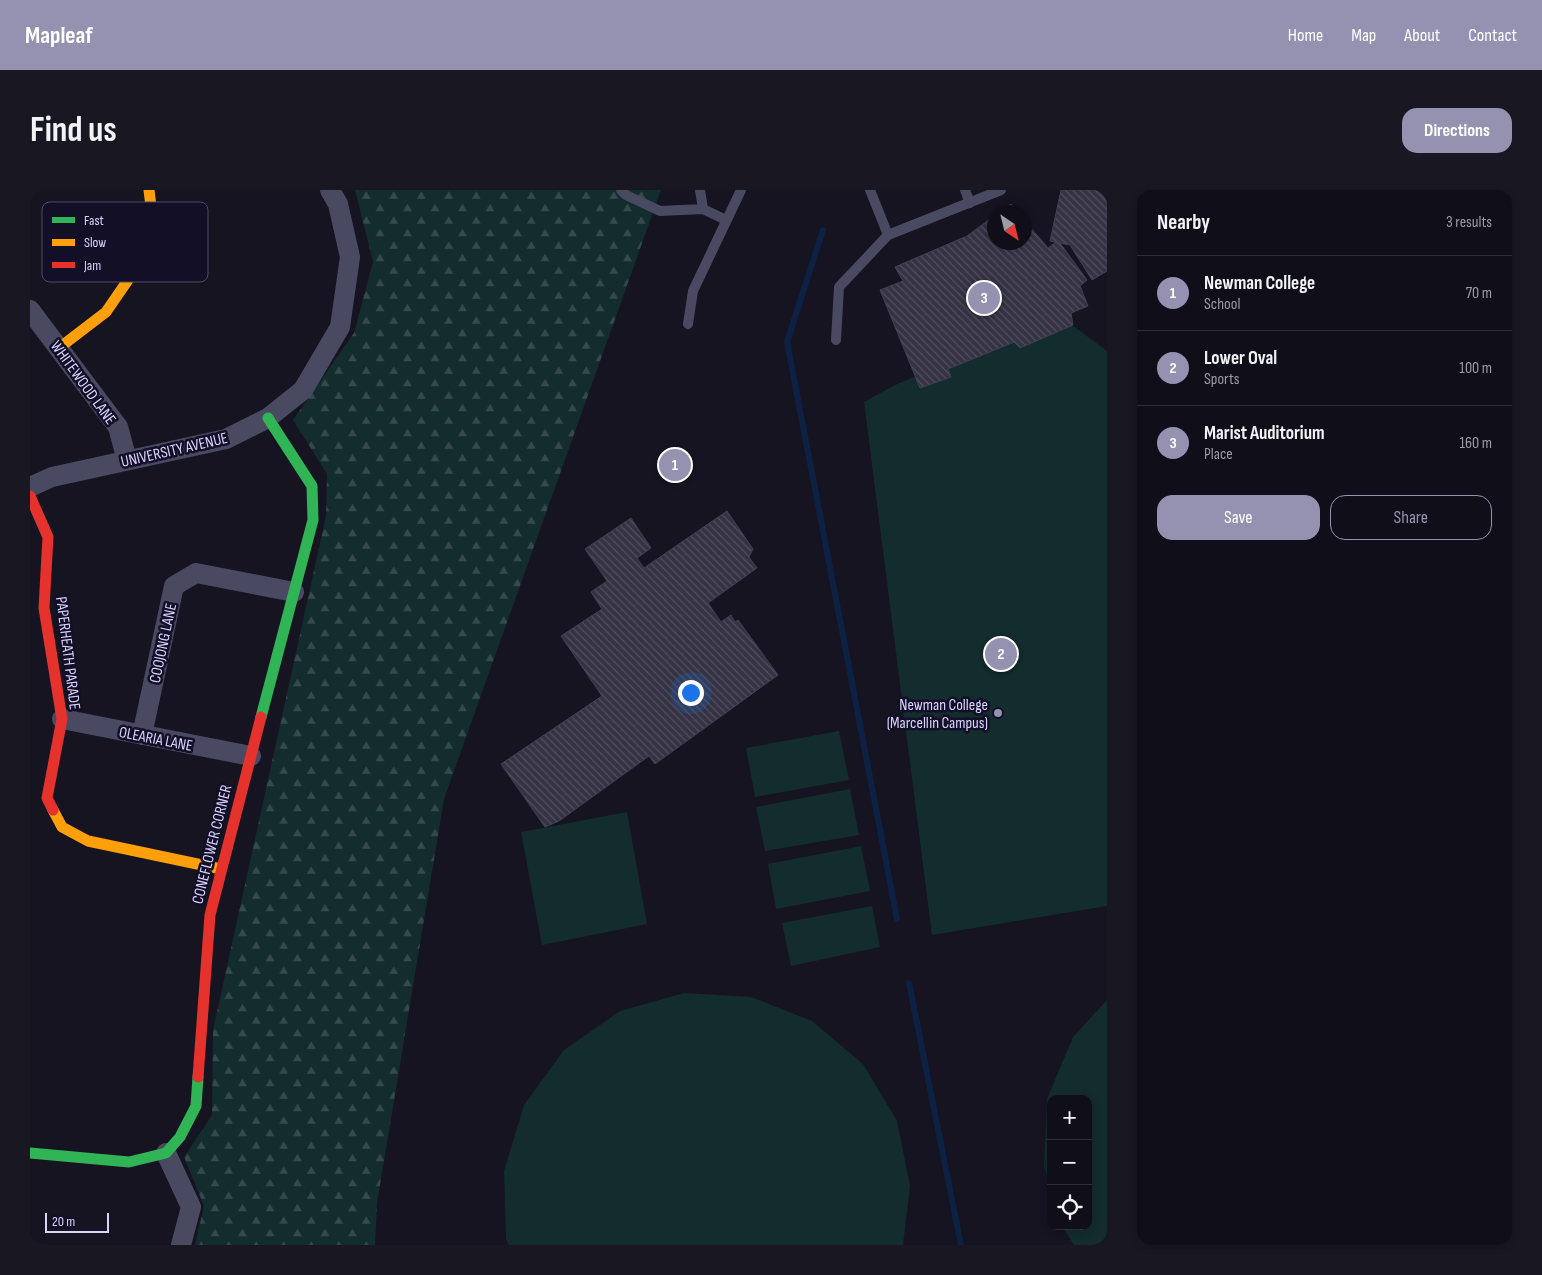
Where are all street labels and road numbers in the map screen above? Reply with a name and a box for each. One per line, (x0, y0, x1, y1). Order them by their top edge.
street label: WHITEWOOD LANE (46, 337, 120, 429)
street label: UNIVERSITY AVENUE (119, 429, 230, 472)
street label: PAPERHEATH PARADE (51, 596, 84, 711)
street label: COOJONG LANE (146, 602, 181, 685)
street label: OLEARIA LANE (117, 723, 194, 756)
street label: CONEFLOWER CORNER (188, 783, 236, 906)

